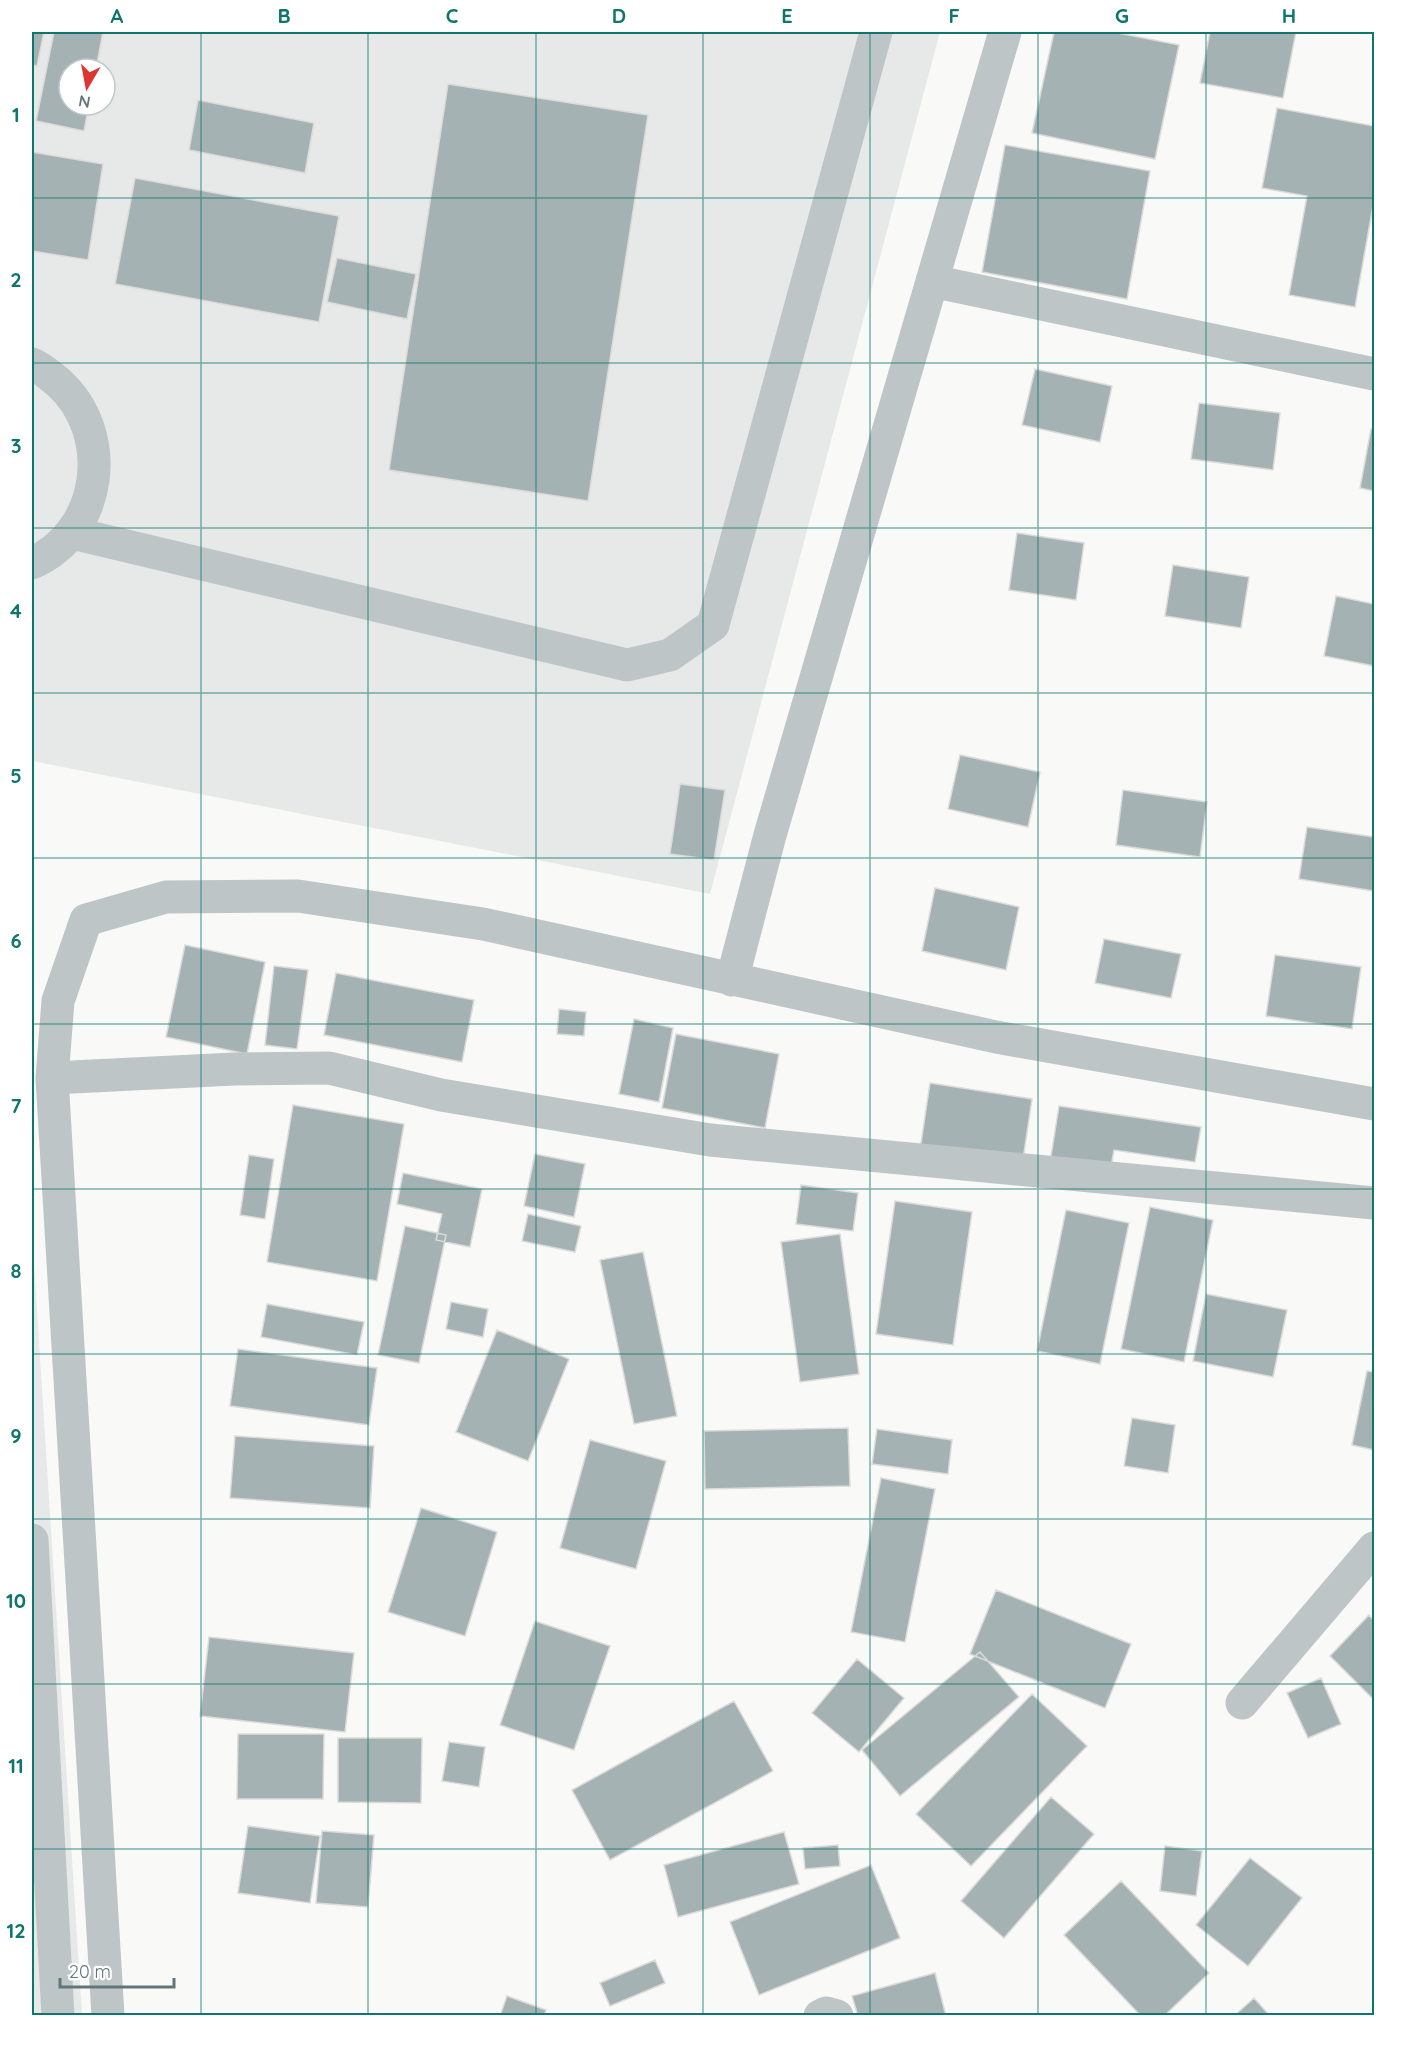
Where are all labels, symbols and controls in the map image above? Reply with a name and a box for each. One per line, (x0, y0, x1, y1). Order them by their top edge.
text: A (111, 3, 124, 28)
text: B (277, 3, 291, 28)
text: C (446, 3, 459, 28)
text: D (612, 3, 626, 28)
text: E (781, 3, 793, 28)
text: F (948, 3, 960, 28)
text: G (1115, 3, 1129, 28)
text: H (1282, 3, 1296, 28)
north arrow (57, 57, 117, 117)
text: N (77, 91, 92, 113)
text: 1 (12, 102, 20, 127)
text: 2 (10, 267, 22, 292)
text: 3 (11, 433, 21, 458)
text: 4 (10, 598, 22, 623)
text: 5 (10, 763, 22, 788)
text: 6 (10, 928, 22, 953)
text: 7 (11, 1093, 22, 1118)
text: 8 (11, 1258, 22, 1283)
text: 9 (10, 1423, 22, 1448)
text: 10 (6, 1588, 26, 1613)
text: 11 (8, 1753, 24, 1778)
text: 12 (6, 1918, 26, 1943)
scale bar (60, 1951, 174, 1989)
text: 20 m (69, 1960, 111, 1983)

